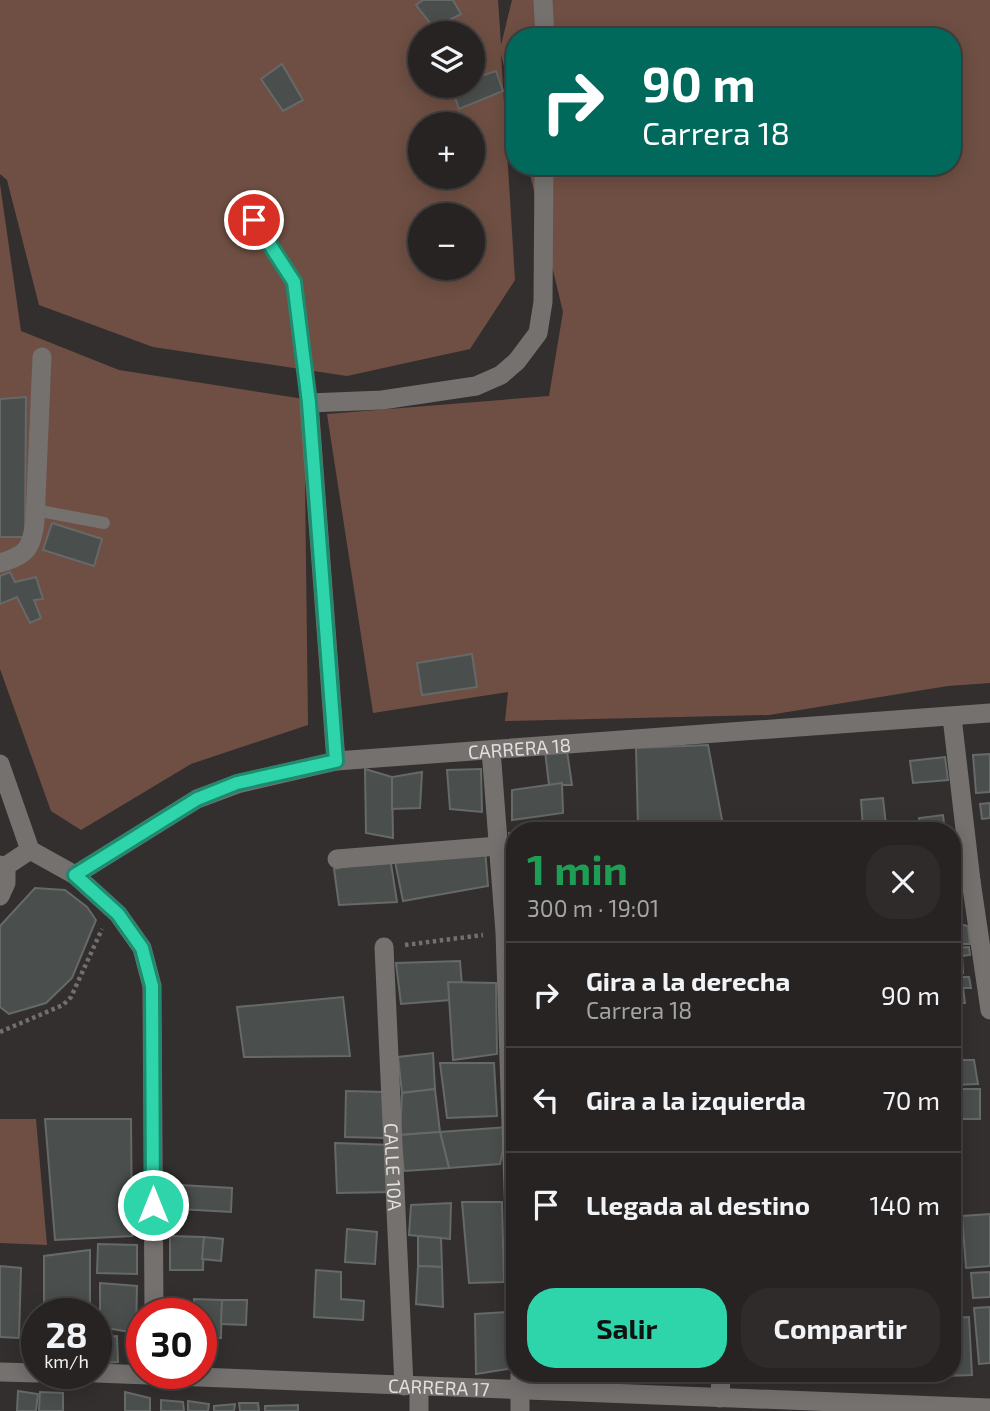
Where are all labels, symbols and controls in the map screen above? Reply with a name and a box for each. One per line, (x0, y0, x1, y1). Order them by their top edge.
map controls (408, 21, 485, 280)
button: layers (408, 21, 485, 98)
text: 90 m (642, 53, 756, 112)
icon: right (527, 56, 618, 147)
button: + (408, 112, 485, 189)
text: Carrera 18 (642, 113, 790, 151)
pin (224, 190, 284, 250)
icon: arrive (235, 201, 273, 239)
button: − (408, 203, 485, 280)
street label: CARRERA 18 (467, 732, 572, 763)
text: 1 min (527, 843, 628, 893)
button: close (866, 845, 940, 919)
text: 300 m · 19:01 (527, 894, 659, 922)
text: Gira a la derecha (586, 965, 790, 996)
icon: right (527, 976, 565, 1014)
text: 90 m (881, 979, 940, 1010)
text: Carrera 18 (586, 996, 692, 1024)
icon: left (527, 1081, 565, 1119)
text: Gira a la izquierda (586, 1084, 806, 1115)
text: 70 m (882, 1084, 940, 1115)
street label: CALLE 10A (381, 1122, 408, 1211)
position arrow (116, 1168, 190, 1242)
icon: arrive (527, 1186, 565, 1224)
text: Llegada al destino (586, 1189, 810, 1220)
text: 140 m (869, 1189, 940, 1220)
button: Salir (527, 1288, 727, 1368)
button: Compartir (741, 1288, 940, 1368)
speed limit sign: 30 (126, 1298, 217, 1389)
text: 28 (45, 1313, 88, 1355)
text: km/h (44, 1350, 89, 1372)
street label: CARRERA 17 (388, 1373, 490, 1400)

